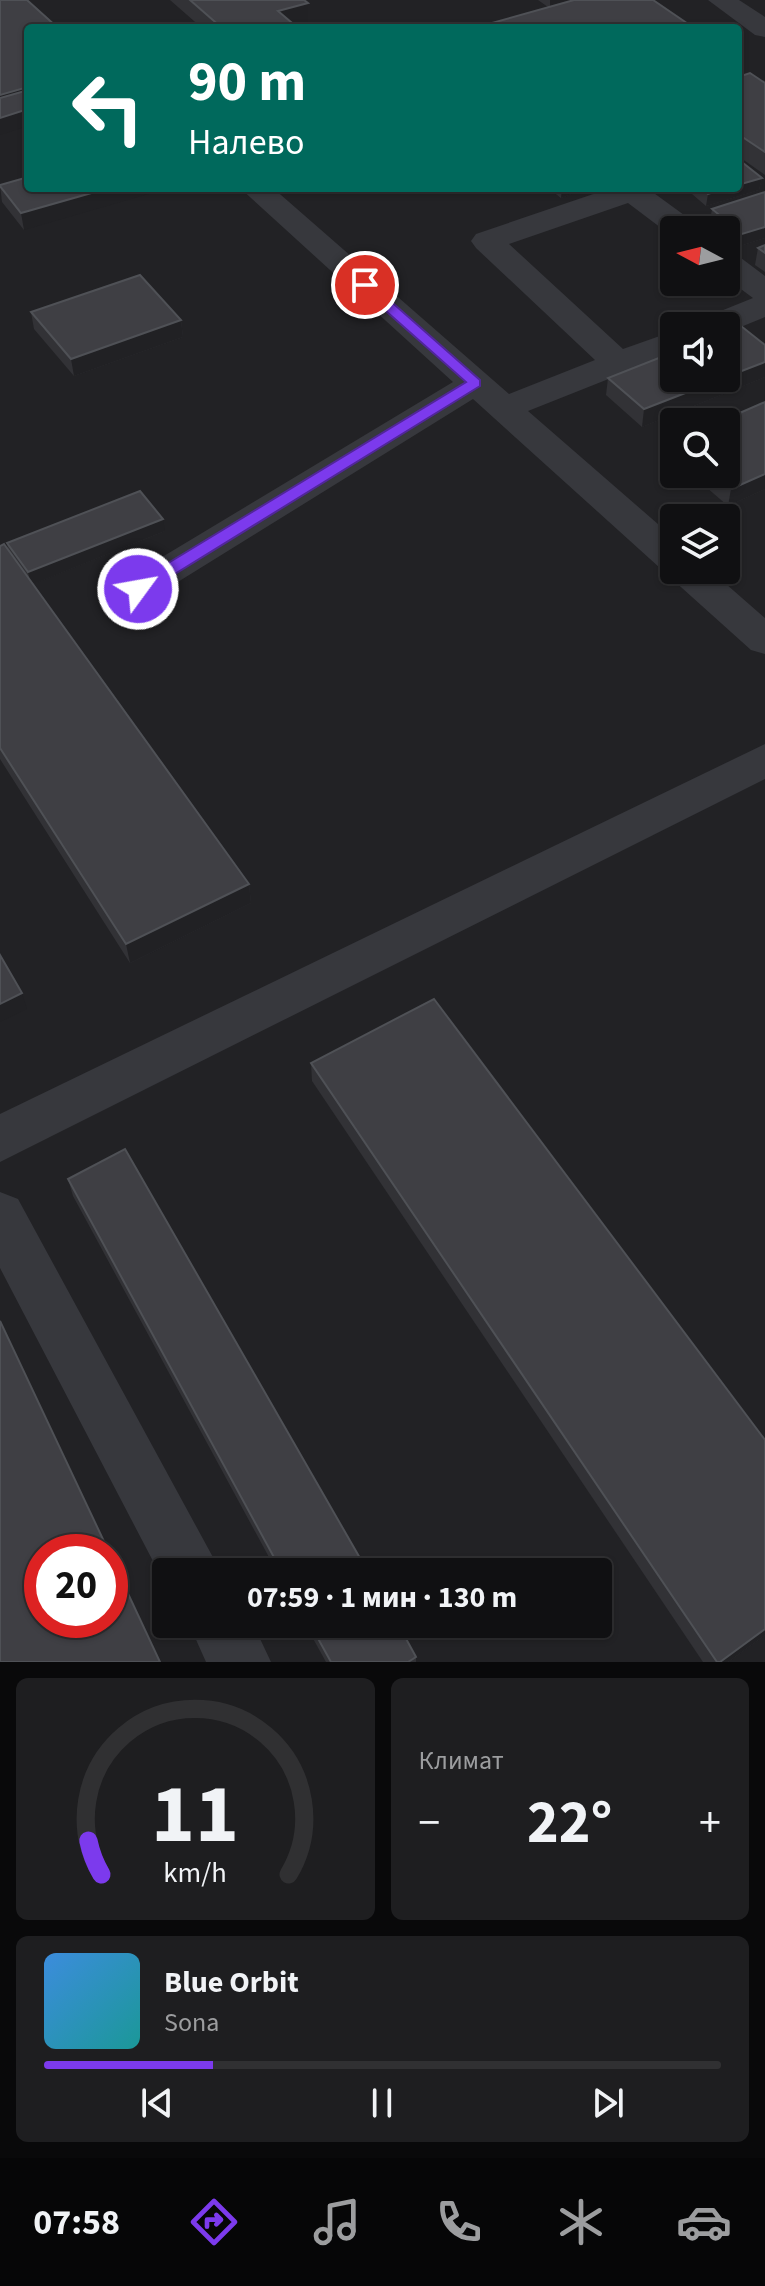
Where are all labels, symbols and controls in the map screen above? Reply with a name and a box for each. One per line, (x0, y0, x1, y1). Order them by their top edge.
text: 90 m (188, 43, 306, 122)
icon: left (56, 56, 160, 160)
text: Налево (188, 117, 304, 168)
north arrow (660, 216, 740, 296)
map controls (660, 216, 740, 584)
pin (331, 251, 399, 319)
icon: arrive (343, 263, 387, 307)
button: sound (660, 312, 740, 392)
button: search (660, 408, 740, 488)
button: layers (660, 504, 740, 584)
position arrow (96, 547, 180, 631)
speed limit sign: 20 (24, 1534, 128, 1638)
text: 07:59 · 1 мин · 130 m (247, 1576, 517, 1619)
text: Климат (419, 1742, 504, 1779)
text: 11 (151, 1756, 239, 1874)
text: 22° (527, 1781, 612, 1866)
text: − (419, 1792, 440, 1855)
text: + (699, 1792, 721, 1855)
text: km/h (164, 1853, 227, 1893)
text: Blue Orbit (164, 1961, 299, 2004)
text: Sona (164, 2004, 219, 2041)
icon: previous (135, 2081, 179, 2125)
icon: pause (360, 2081, 404, 2125)
icon: next (586, 2081, 630, 2125)
icon: directions (186, 2194, 242, 2250)
icon: music (309, 2194, 365, 2250)
icon: phone (431, 2194, 487, 2250)
icon: climate (553, 2194, 609, 2250)
icon: car (676, 2194, 732, 2250)
text: 07:58 (33, 2197, 120, 2248)

